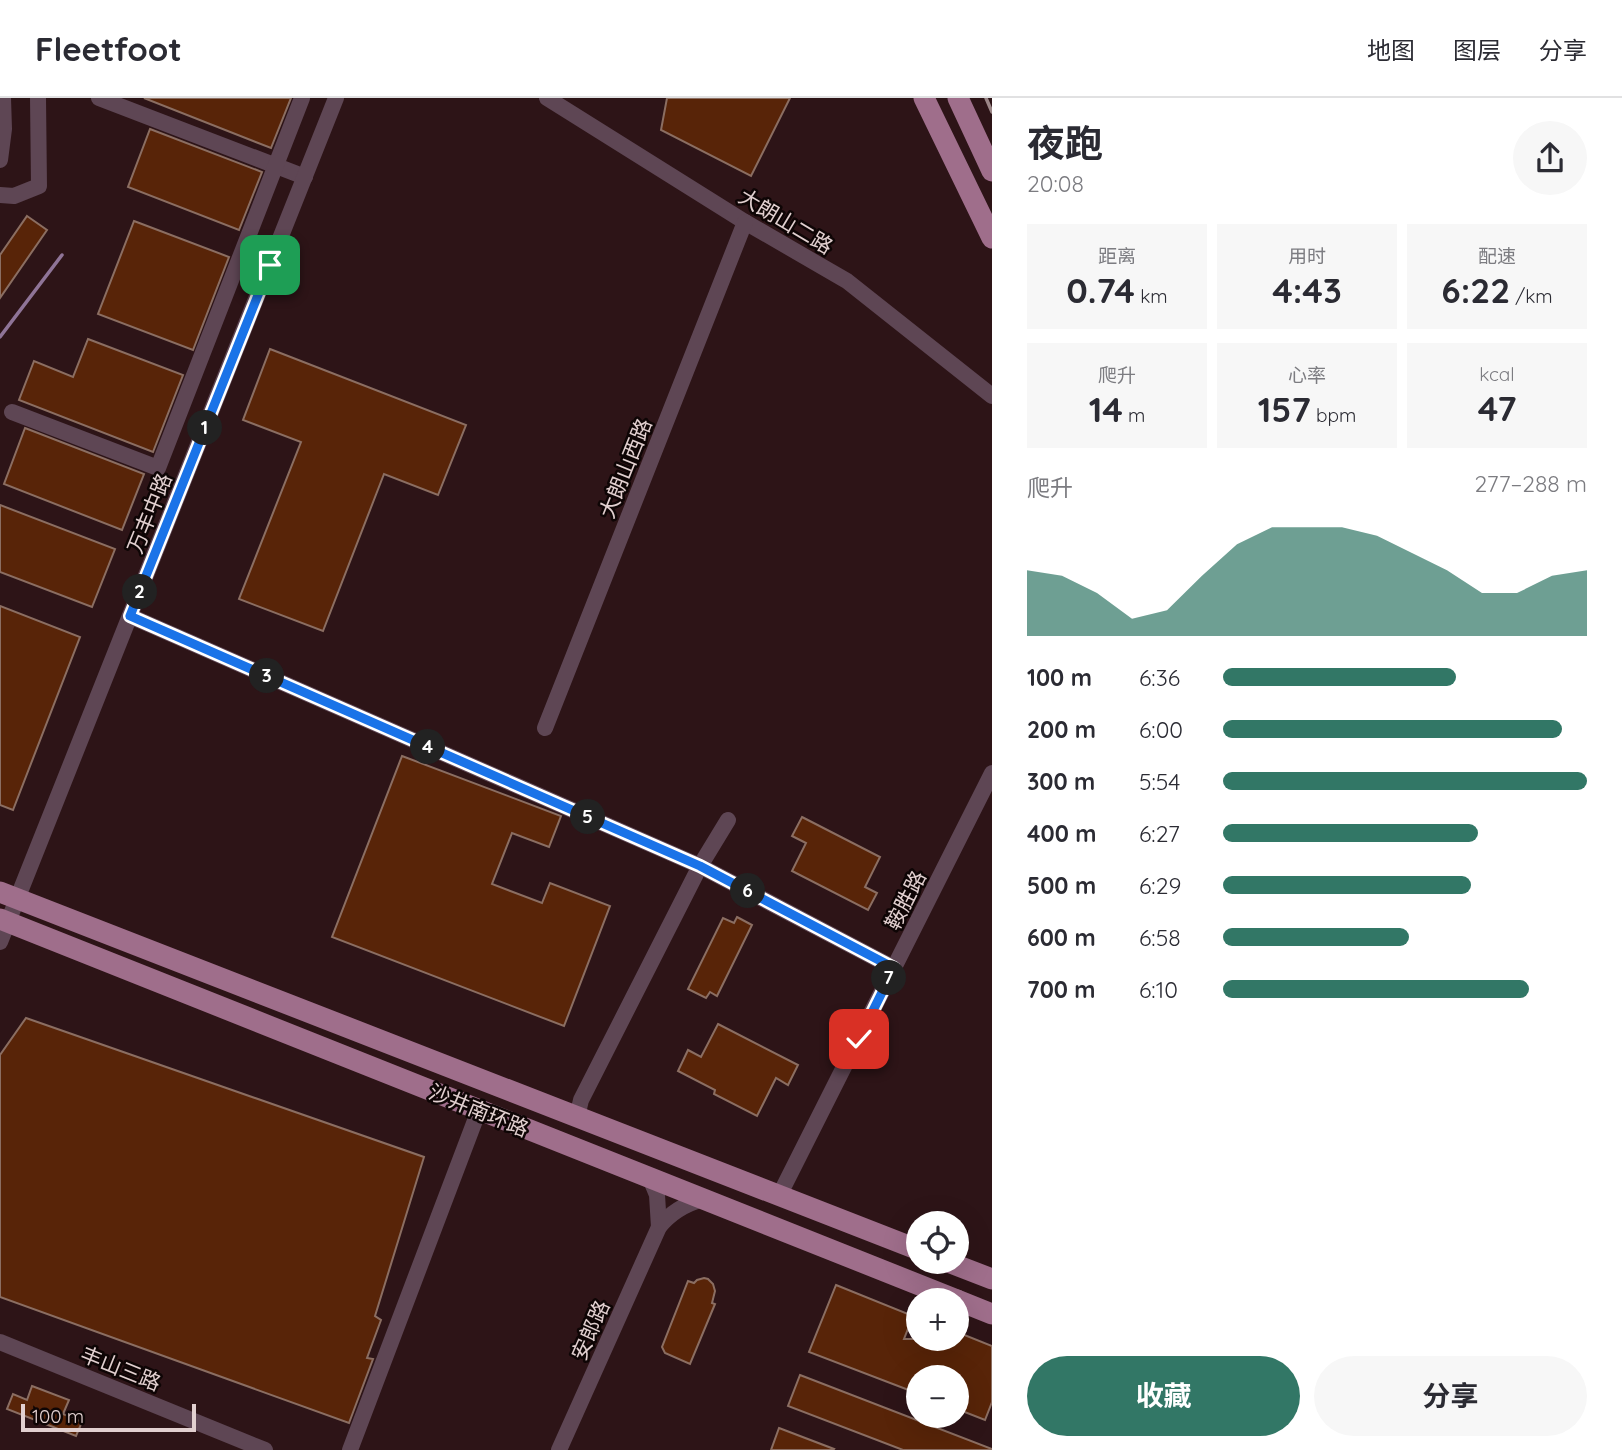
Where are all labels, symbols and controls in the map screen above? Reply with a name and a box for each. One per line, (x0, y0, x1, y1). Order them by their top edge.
text: Fleetfoot (35, 28, 182, 69)
text: 地图 (1367, 35, 1415, 65)
text: 图层 (1453, 35, 1501, 65)
text: 分享 (1539, 35, 1587, 65)
text: 夜跑 (1027, 119, 1103, 167)
button: share (1513, 121, 1587, 195)
text: 20:08 (1027, 169, 1084, 198)
street label: 大朗山二路 (734, 183, 838, 259)
pin (240, 235, 300, 295)
text: 距离 (1098, 244, 1136, 268)
text: 用时 (1288, 244, 1326, 268)
text: 配速 (1478, 244, 1516, 268)
icon: arrive (251, 246, 289, 284)
text: 0.74 (1066, 268, 1135, 312)
text: 4:43 (1272, 268, 1342, 312)
text: 6:22 (1441, 268, 1510, 312)
text: km (1135, 284, 1168, 308)
text: /km (1510, 284, 1553, 308)
text: kcal (1479, 362, 1515, 386)
text: 爬升 (1098, 363, 1136, 387)
text: 心率 (1288, 363, 1326, 387)
text: 47 (1478, 386, 1516, 430)
text: 14 (1089, 387, 1123, 431)
text: 157 (1258, 387, 1311, 431)
text: m (1123, 403, 1145, 427)
text: bpm (1311, 403, 1356, 427)
pin: 1 (188, 410, 222, 446)
street label: 大朗山西路 (593, 414, 657, 522)
text: 1 (201, 415, 208, 439)
street label: 万丰中路 (121, 469, 177, 557)
text: 277–288 m (1475, 469, 1587, 498)
text: 爬升 (1027, 473, 1073, 502)
pin: 2 (122, 574, 158, 610)
text: 2 (134, 579, 145, 603)
pin: 3 (250, 658, 284, 694)
text: 3 (261, 663, 272, 687)
text: 100 m (1027, 663, 1092, 692)
text: 6:36 (1139, 663, 1180, 692)
text: 200 m (1027, 715, 1096, 744)
text: 6:00 (1139, 715, 1183, 744)
pin: 4 (410, 730, 446, 764)
text: 4 (422, 734, 433, 758)
text: 300 m (1027, 767, 1095, 796)
text: 5:54 (1139, 767, 1181, 796)
pin: 5 (570, 800, 606, 834)
text: 5 (582, 804, 593, 828)
text: 400 m (1027, 819, 1096, 848)
text: 6:27 (1139, 819, 1180, 848)
street label: 鞍胜路 (879, 866, 931, 934)
text: 500 m (1027, 871, 1096, 900)
text: 6:29 (1139, 871, 1181, 900)
pin: 6 (730, 874, 766, 908)
text: 6 (742, 878, 753, 902)
text: 600 m (1027, 923, 1096, 952)
text: 6:58 (1139, 923, 1181, 952)
pin: 7 (872, 960, 906, 996)
text: 7 (883, 965, 894, 989)
text: 700 m (1027, 975, 1096, 1004)
text: 6:10 (1139, 975, 1178, 1004)
pin (829, 1009, 889, 1069)
icon: check (840, 1020, 878, 1058)
street label: 沙井南环路 (425, 1078, 533, 1142)
map controls (906, 1211, 969, 1428)
button: locate (906, 1211, 969, 1274)
button: + (906, 1288, 969, 1351)
street label: 安郎路 (565, 1296, 615, 1364)
street label: 丰山三路 (77, 1340, 165, 1396)
button: 收藏 (1027, 1356, 1300, 1436)
button: 分享 (1314, 1356, 1587, 1436)
button: − (906, 1365, 969, 1428)
scale bar (21, 1401, 196, 1433)
text: 100 m (32, 1404, 84, 1428)

